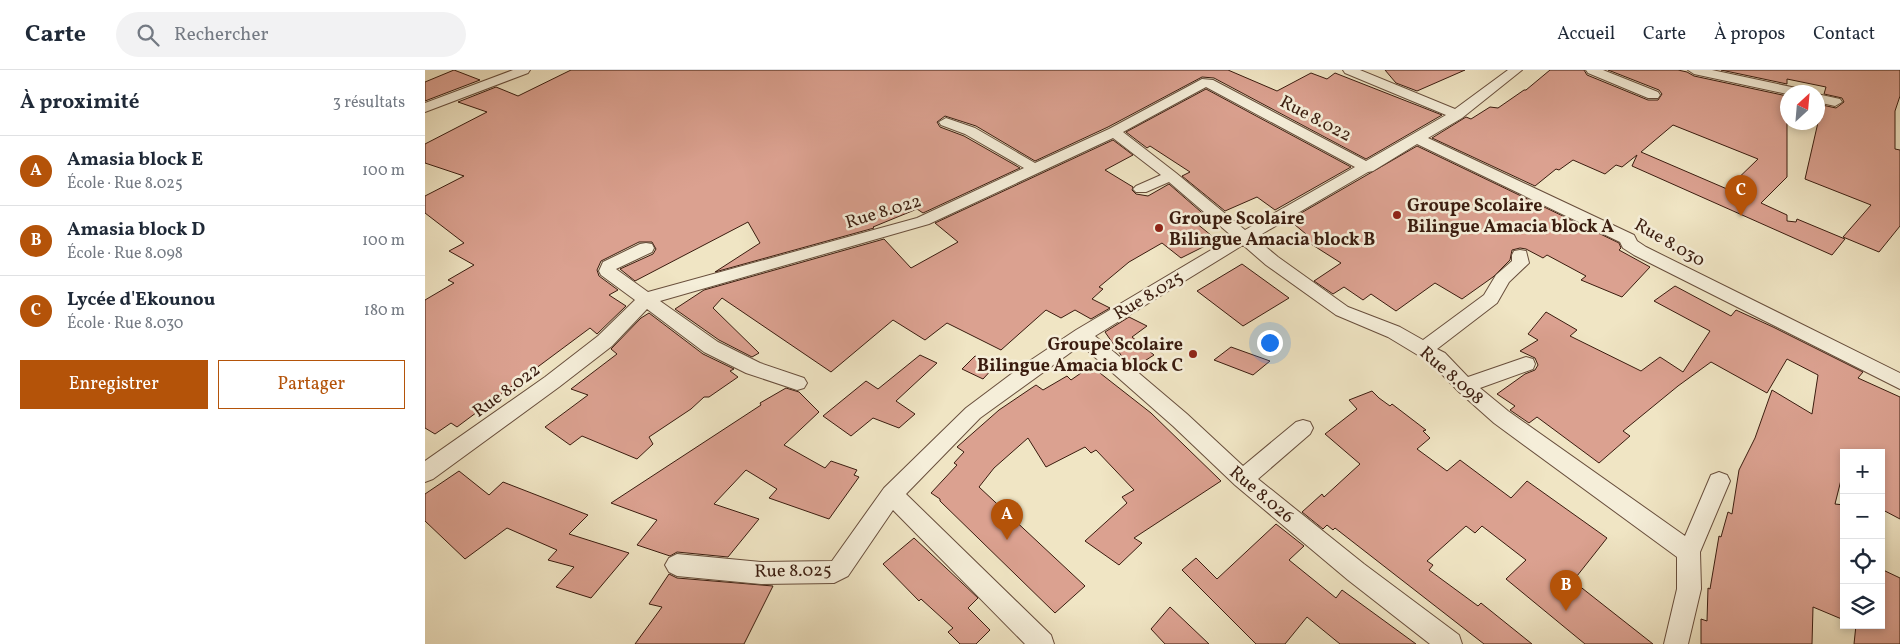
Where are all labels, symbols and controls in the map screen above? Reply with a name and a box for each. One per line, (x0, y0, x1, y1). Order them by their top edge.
search box (116, 12, 466, 57)
text: Carte (25, 18, 86, 52)
icon: search (134, 21, 162, 49)
text: Rechercher (174, 22, 268, 48)
text: Accueil (1557, 22, 1615, 47)
text: Carte (1643, 22, 1686, 47)
text: À propos (1714, 22, 1785, 47)
text: Contact (1813, 22, 1875, 47)
north arrow (1780, 85, 1825, 130)
text: À proximité (20, 88, 139, 117)
street label: Rue 8.022 (1275, 90, 1356, 149)
text: 3 résultats (333, 92, 405, 114)
text: Amasia block E (67, 147, 203, 173)
text: A (30, 160, 42, 182)
text: 100 m (362, 160, 405, 182)
text: École · Rue 8.025 (67, 173, 183, 195)
pin: C (1725, 175, 1757, 216)
street label: Rue 8.022 (842, 189, 924, 236)
place label: Groupe Scolaire Bilingue Amacia block A (1407, 194, 1614, 240)
place label: Groupe Scolaire Bilingue Amacia block B (1169, 207, 1375, 253)
marker: Groupe Scolaire Bilingue Amacia block A (1391, 209, 1403, 221)
street label: Rue 8.030 (1629, 213, 1709, 274)
text: Amasia block D (67, 217, 205, 243)
marker: Groupe Scolaire Bilingue Amacia block B (1153, 222, 1165, 234)
text: B (31, 230, 41, 252)
text: 100 m (362, 230, 405, 252)
text: École · Rue 8.098 (67, 243, 183, 265)
street label: Rue 8.025 (1109, 266, 1188, 327)
text: Lycée d'Ekounou (67, 287, 215, 313)
text: C (31, 300, 41, 322)
text: 180 m (364, 300, 405, 322)
text: École · Rue 8.030 (67, 313, 183, 335)
your location (1257, 330, 1283, 356)
place label: Groupe Scolaire Bilingue Amacia block C (977, 333, 1183, 379)
street label: Rue 8.098 (1414, 341, 1488, 411)
marker: Groupe Scolaire Bilingue Amacia block C (1187, 348, 1199, 360)
street label: Rue 8.022 (468, 358, 546, 424)
button: Enregistrer (20, 360, 208, 409)
button: Partager (218, 360, 405, 409)
map controls (1840, 449, 1885, 629)
button: + (1840, 449, 1885, 494)
street label: Rue 8.026 (1223, 461, 1299, 530)
button: − (1840, 494, 1885, 539)
pin: A (991, 499, 1023, 540)
button: locate (1840, 539, 1885, 584)
street label: Rue 8.025 (754, 558, 832, 585)
pin: B (1550, 570, 1582, 611)
button: layers (1840, 584, 1885, 629)

